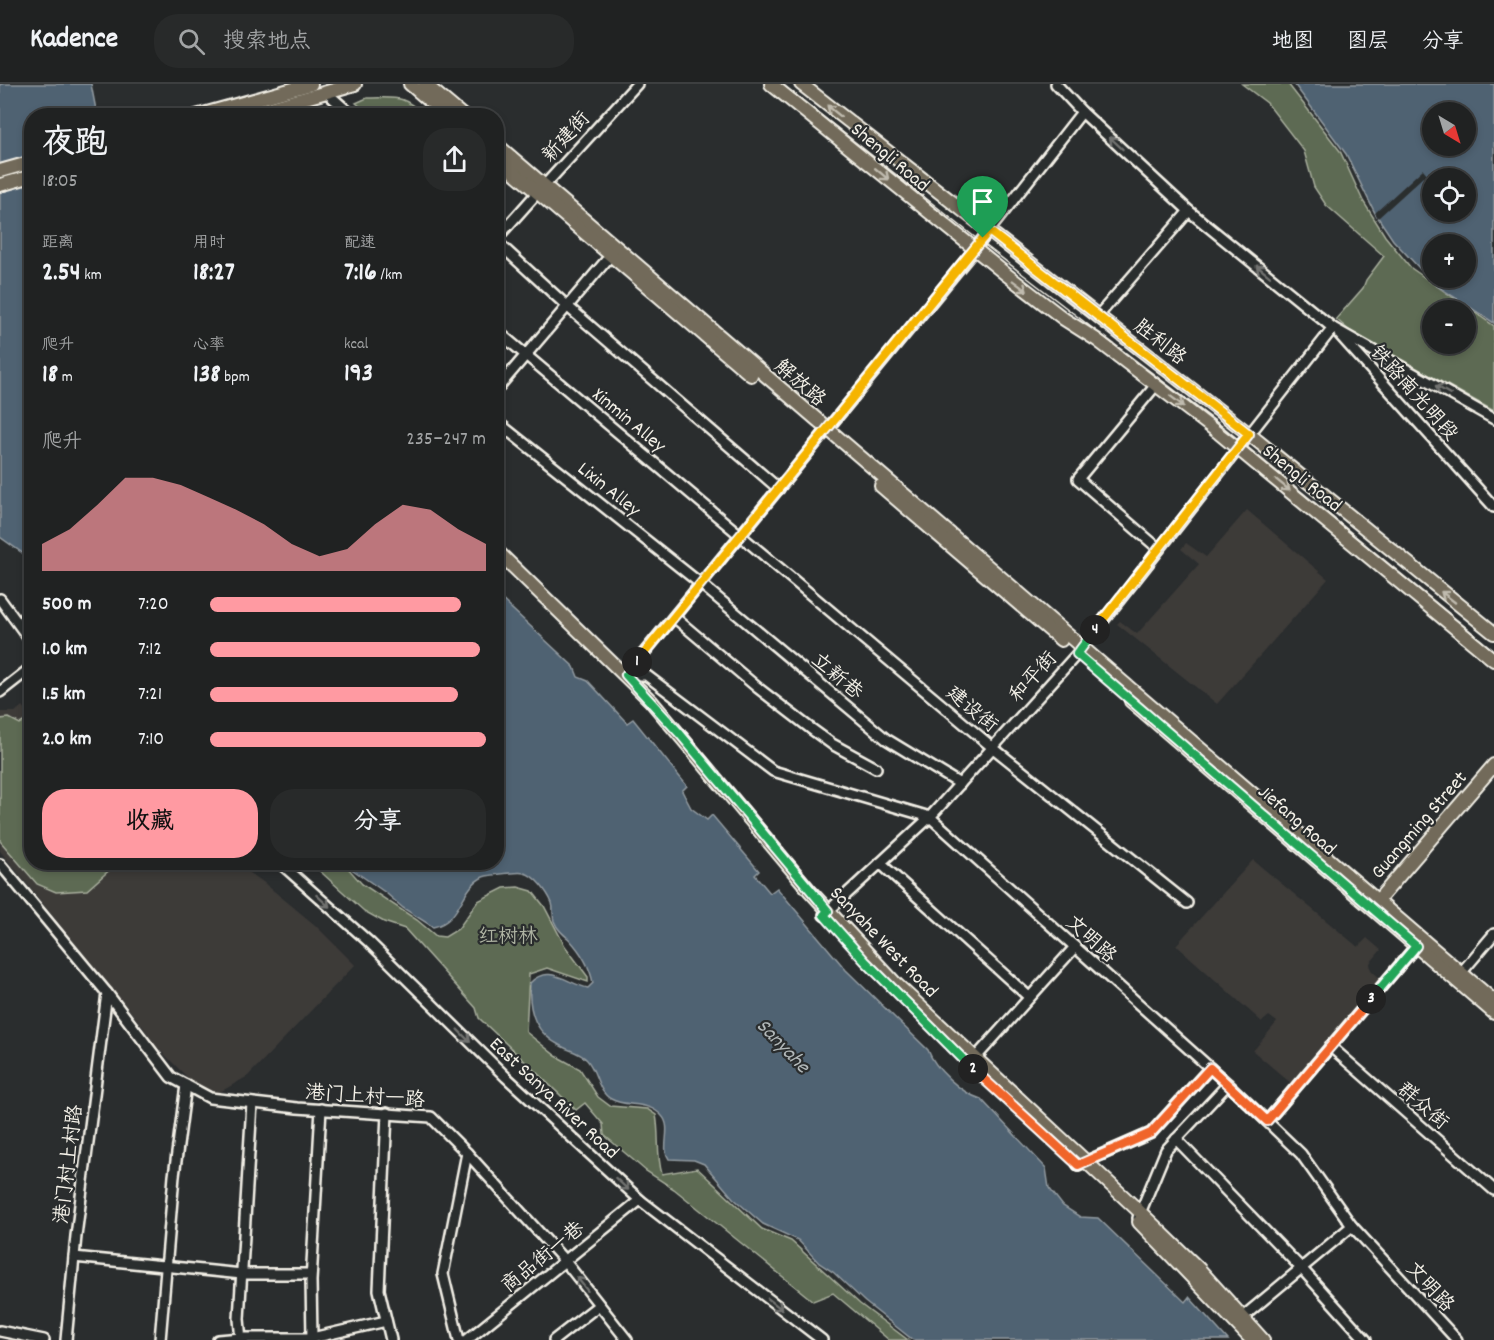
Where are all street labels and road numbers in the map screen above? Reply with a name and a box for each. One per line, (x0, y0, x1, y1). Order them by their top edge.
street label: 新建街 (537, 106, 598, 170)
street label: Shengli Road (844, 117, 935, 200)
street label: 胜利路 (1127, 314, 1192, 373)
street label: 铁路南光明段 (1362, 340, 1463, 448)
street label: 解放路 (767, 354, 832, 415)
street label: Xinmin Alley (585, 382, 672, 461)
street label: Shengli Road (1255, 438, 1347, 520)
street label: Lixin Alley (571, 456, 646, 525)
street label: 和平街 (1004, 646, 1065, 710)
street label: 立新巷 (804, 647, 869, 708)
street label: 建设街 (939, 680, 1003, 740)
street label: Guangming Street (1366, 766, 1475, 886)
street label: Jiefang Road (1251, 779, 1341, 863)
street label: Sanyahe West Road (822, 881, 943, 1005)
street label: 文明路 (1058, 910, 1122, 971)
street label: East Sanya River Road (482, 1032, 624, 1167)
street label: 群众街 (1390, 1077, 1454, 1138)
street label: 港门上村一路 (304, 1080, 427, 1116)
street label: 港门村上村路 (49, 1102, 91, 1226)
street label: 商品街一巷 (496, 1215, 592, 1301)
street label: 文明路 (1398, 1257, 1460, 1320)

